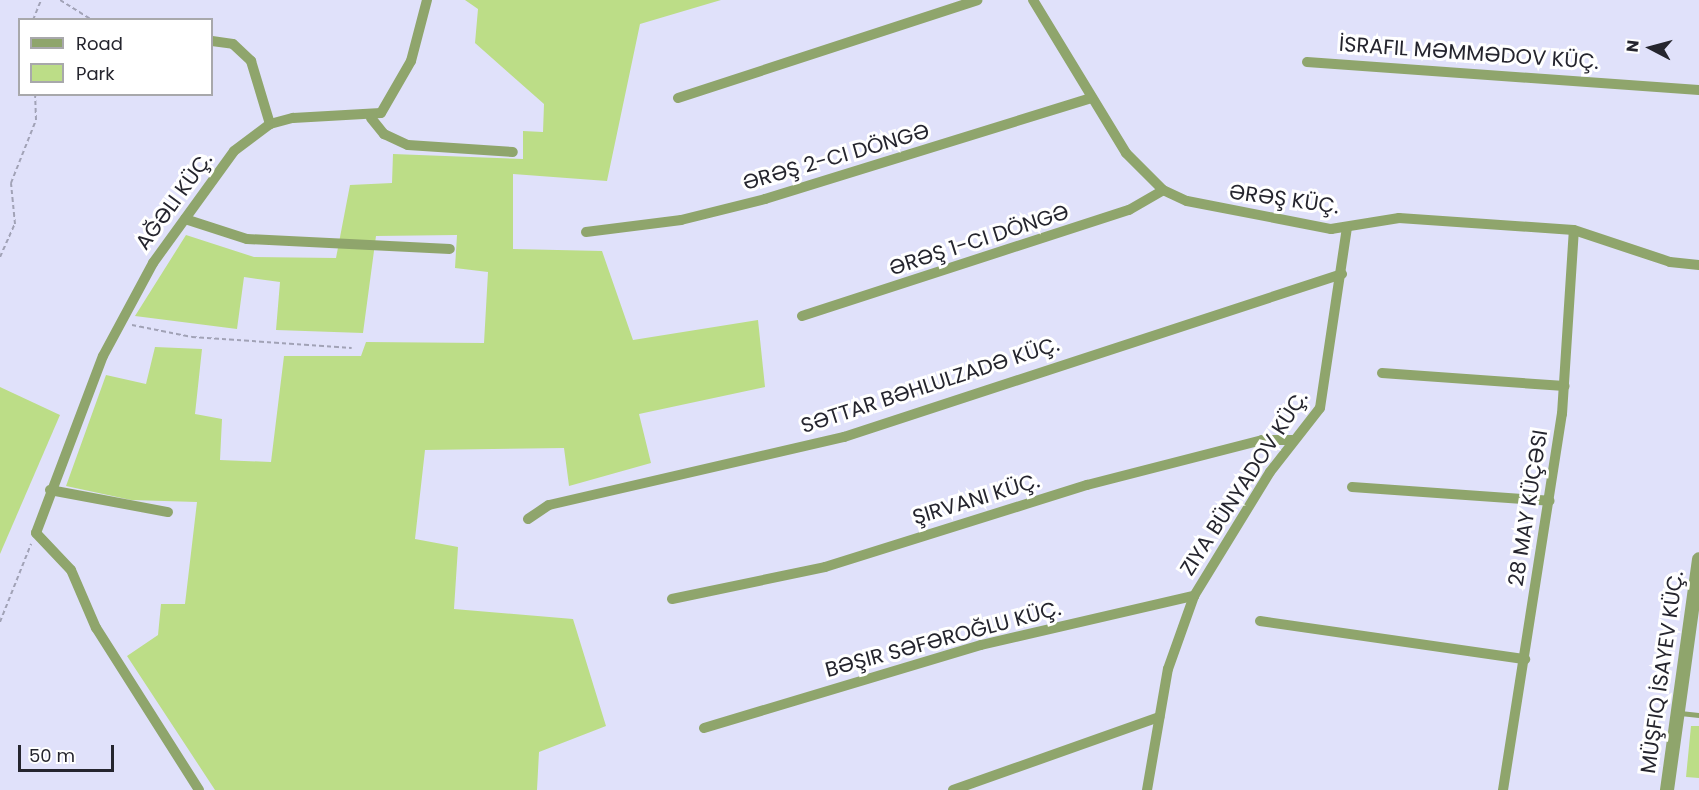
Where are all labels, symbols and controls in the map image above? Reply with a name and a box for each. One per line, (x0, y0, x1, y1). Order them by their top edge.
legend (18, 18, 213, 96)
north arrow (1621, 18, 1681, 78)
text: Road (76, 31, 123, 56)
street label: İSRAFIL MƏMMƏDOV KÜÇ. (1338, 31, 1600, 75)
text: N (1621, 39, 1645, 53)
text: Park (76, 61, 115, 86)
street label: ƏRƏŞ 2-CI DÖNGƏ (740, 118, 932, 196)
street label: AĞƏLI KÜÇ. (130, 147, 218, 255)
street label: ƏRƏŞ KÜÇ. (1227, 179, 1341, 219)
street label: ƏRƏŞ 1-CI DÖNGƏ (886, 199, 1072, 281)
street label: SƏTTAR BƏHLULZADƏ KÜÇ. (798, 331, 1062, 439)
street label: ZIYA BÜNYADOV KÜÇ. (1175, 386, 1313, 580)
street label: 28 MAY KÜÇƏSI (1503, 428, 1553, 588)
street label: ŞIRVANI KÜÇ. (909, 468, 1043, 530)
street label: MÜŞFIQ İSAYEV KÜÇ. (1635, 569, 1689, 775)
street label: BƏŞIR SƏFƏROĞLU KÜÇ. (822, 595, 1064, 683)
scale bar (21, 733, 117, 771)
text: 50 m (29, 743, 75, 768)

